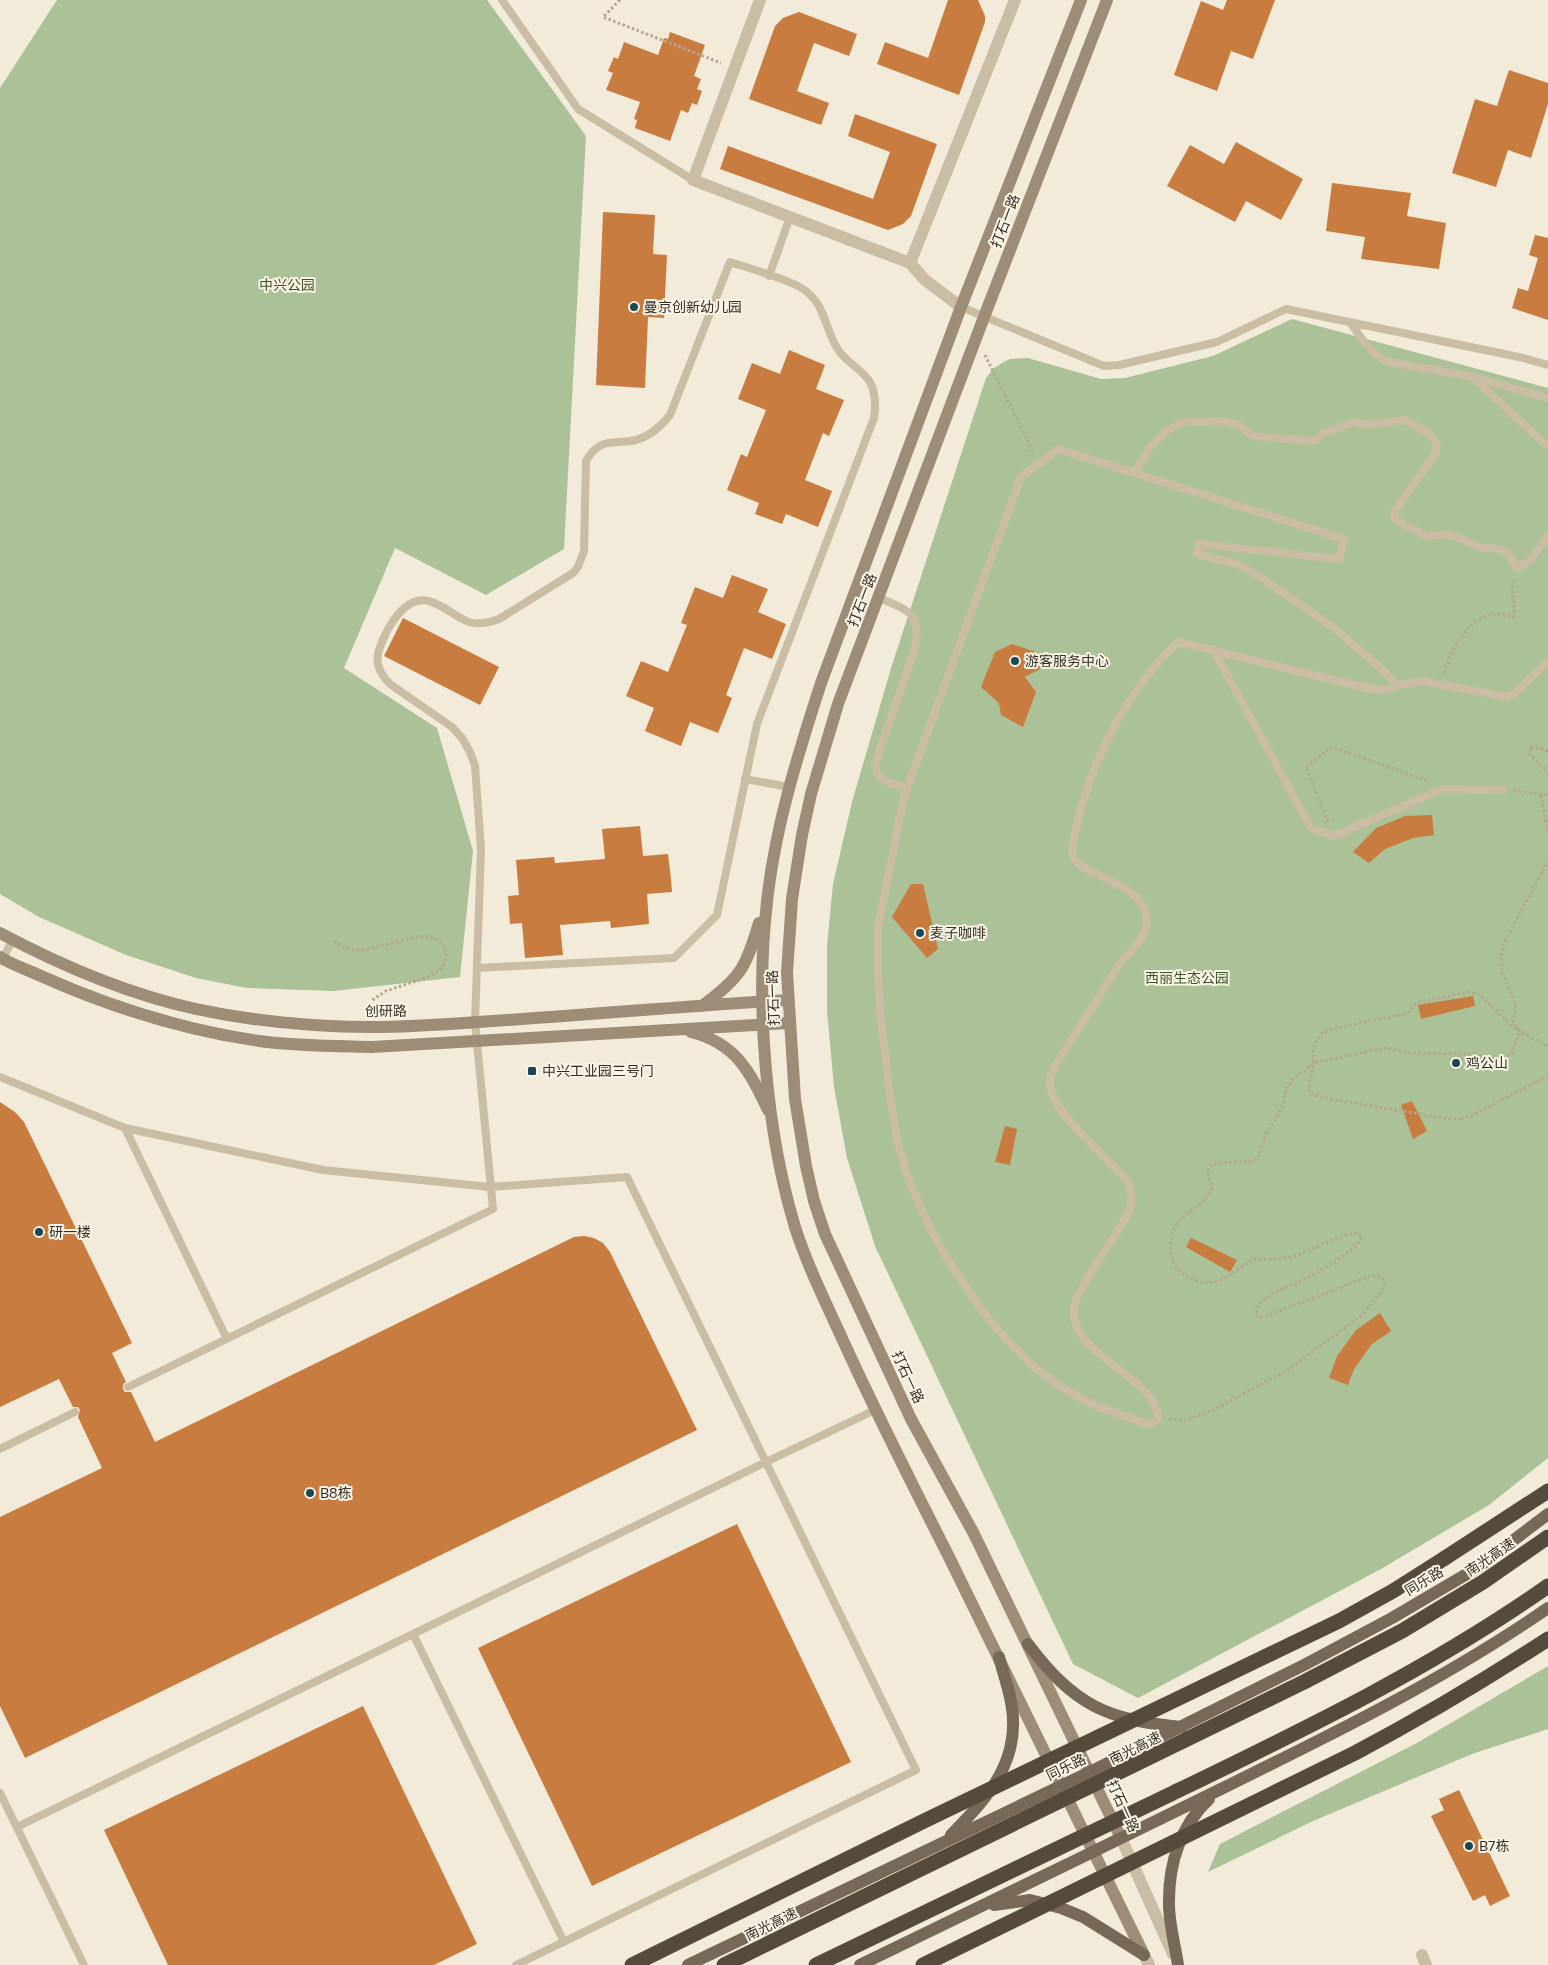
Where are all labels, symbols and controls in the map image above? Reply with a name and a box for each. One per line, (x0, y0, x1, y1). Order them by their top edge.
street label: 打石一路 (987, 192, 1023, 250)
park label: 中兴公园 (259, 276, 315, 293)
place label: 曼京创新幼儿园 (644, 298, 742, 315)
marker: 曼京创新幼儿园 (628, 301, 640, 313)
street label: 打石一路 (844, 571, 880, 629)
place label: 游客服务中心 (1025, 652, 1109, 669)
marker: 游客服务中心 (1009, 655, 1021, 667)
place label: 麦子咖啡 (930, 924, 986, 941)
marker: 麦子咖啡 (914, 927, 926, 939)
park label: 西丽生态公园 (1145, 969, 1229, 986)
street label: 打石一路 (763, 970, 782, 1026)
street label: 创研路 (365, 1002, 407, 1019)
place label: 鸡公山 (1466, 1054, 1508, 1071)
marker: 鸡公山 (1450, 1057, 1462, 1069)
place label: 中兴工业园三号门 (542, 1062, 654, 1079)
marker: 中兴工业园三号门 (526, 1065, 538, 1077)
place label: 研一楼 (49, 1223, 91, 1240)
marker: 研一楼 (33, 1226, 45, 1238)
street label: 打石一路 (889, 1348, 928, 1406)
place label: B8栋 (320, 1484, 352, 1501)
marker: B8栋 (304, 1487, 316, 1499)
street label: 南光高速 (1462, 1534, 1518, 1579)
street label: 同乐路 (1401, 1562, 1446, 1599)
street label: 南光高速 (1106, 1728, 1164, 1767)
street label: 同乐路 (1043, 1750, 1088, 1783)
street label: 打石一路 (1104, 1777, 1143, 1835)
place label: B7栋 (1479, 1837, 1509, 1854)
marker: B7栋 (1463, 1840, 1475, 1852)
street label: 南光高速 (742, 1904, 800, 1943)

